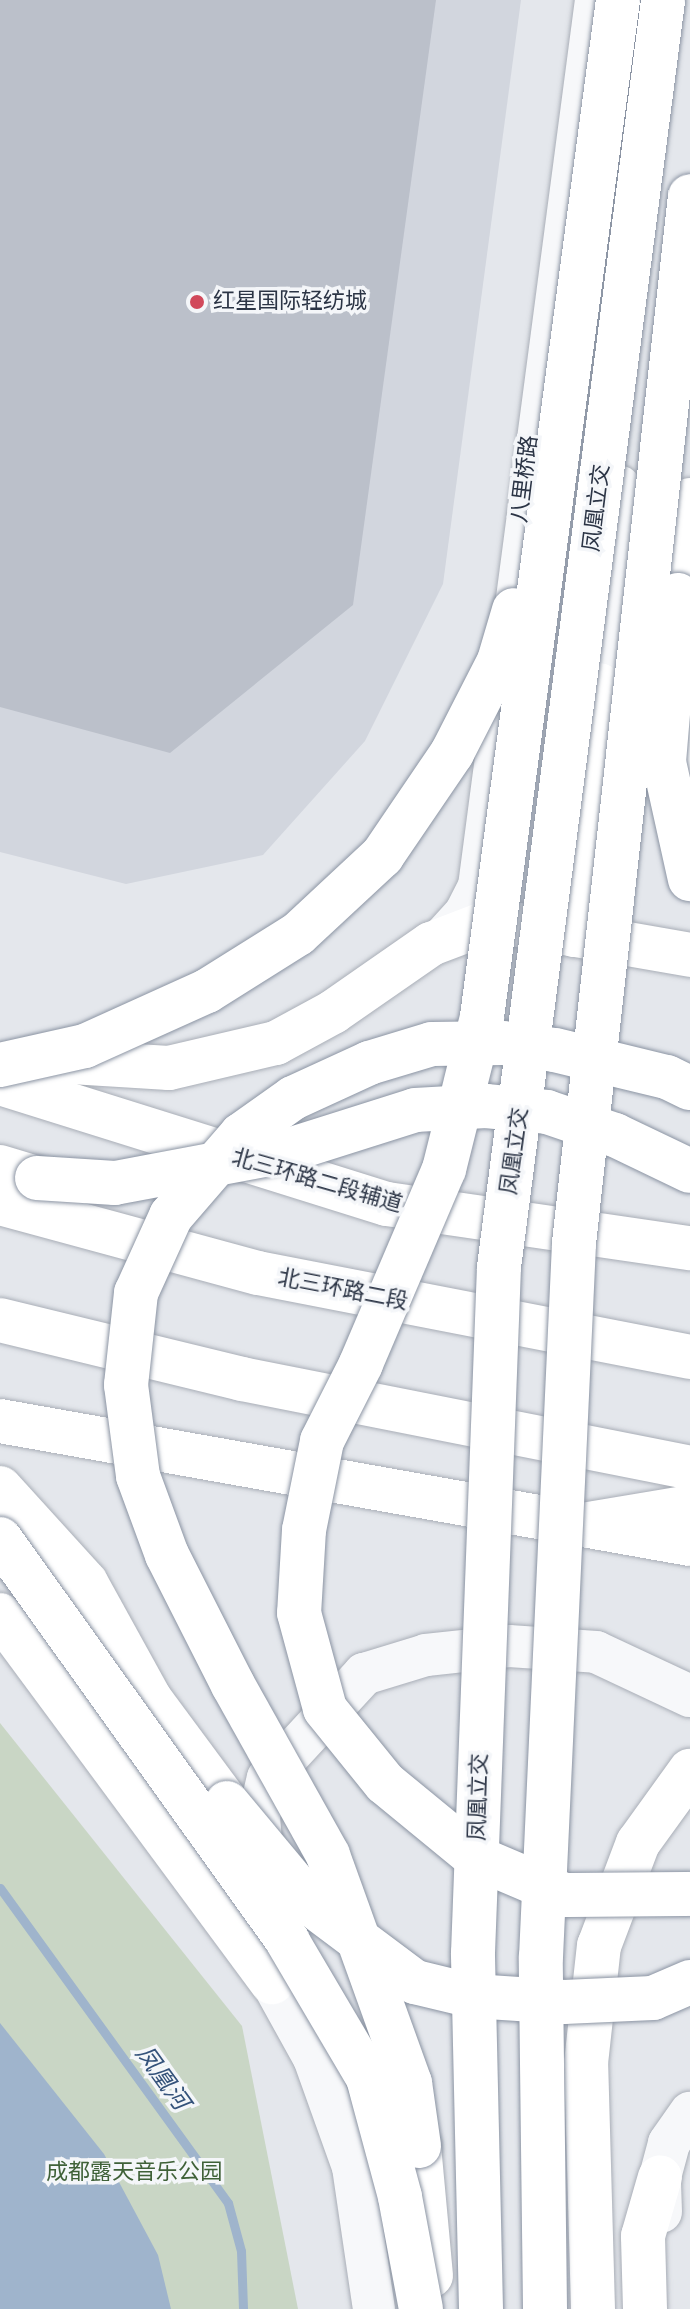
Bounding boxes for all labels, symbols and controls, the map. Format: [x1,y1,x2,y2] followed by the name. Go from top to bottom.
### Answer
[213,289,367,315] place label: 红星国际轻纺城
[188,293,206,311] marker: 红星国际轻纺城
[507,434,543,524] street label: 八里桥路
[579,463,615,553] street label: 凤凰立交
[496,1106,534,1196] street label: 凤凰立交
[229,1144,405,1218] street label: 北三环路二段辅道
[276,1264,410,1316] street label: 北三环路二段
[464,1753,494,1841] street label: 凤凰立交
[129,2040,195,2116] water label: 凤凰河
[46,2160,222,2186] park label: 成都露天音乐公园

